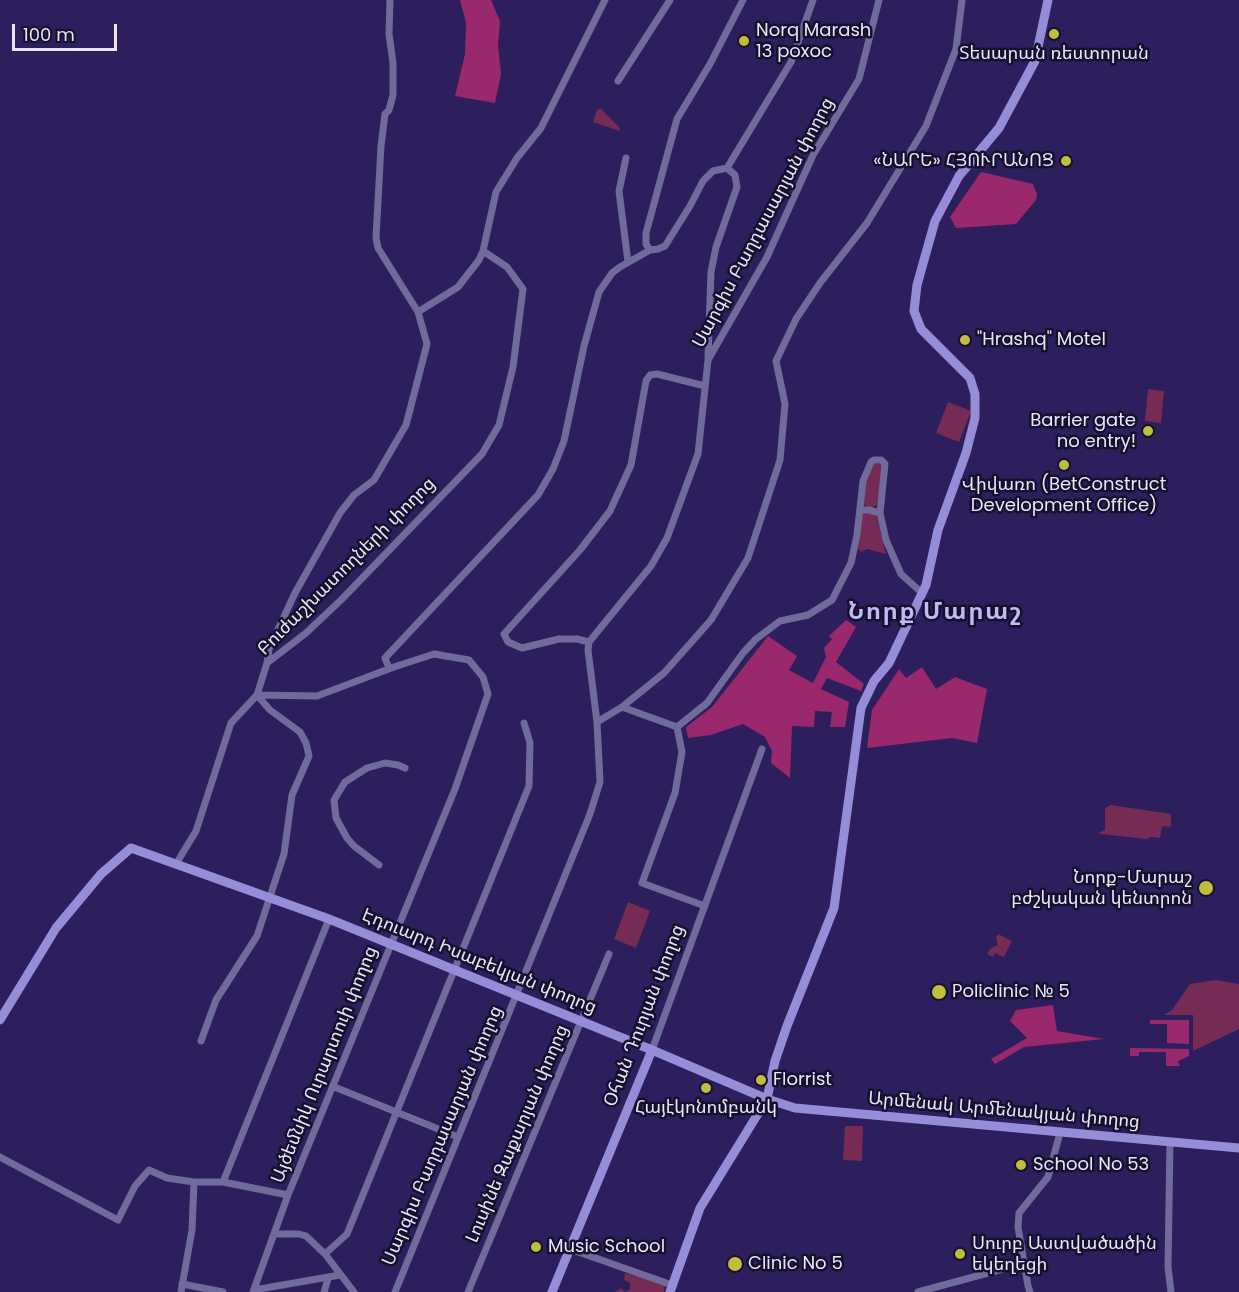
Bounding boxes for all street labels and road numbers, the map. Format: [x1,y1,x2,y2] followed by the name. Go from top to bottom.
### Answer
[689,94,839,352] street label: Սարգիս Բաղդասարյան փողոց
[254,474,440,660] street label: Բուժաշխատողների փողոց
[358,905,600,1019] street label: Էդուարդ Իսաբեկյան փողոց
[600,922,690,1110] street label: Օհան Դուրյան փողոց
[267,943,383,1187] street label: Այծեմնիկ Ուրարտուի փողոց
[378,1003,508,1269] street label: Սարգիս Բաղդասարյան փողոց
[462,1022,574,1246] street label: Լուսինե Զաքարյան փողոց
[867,1088,1141,1134] street label: Արմենակ Արմենակյան փողոց

